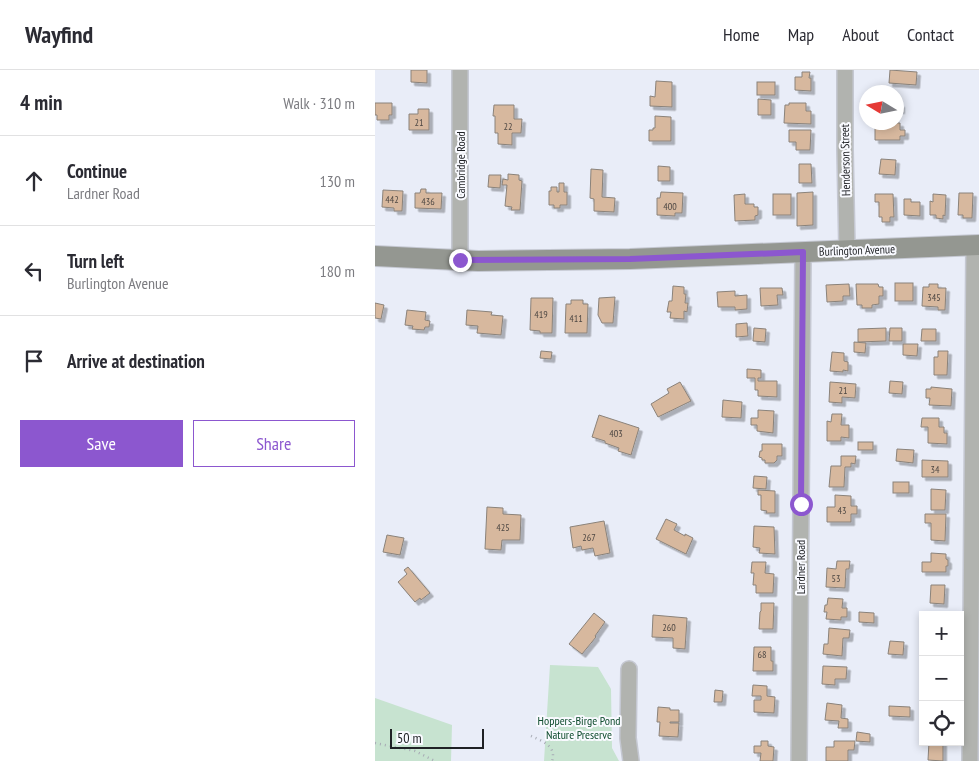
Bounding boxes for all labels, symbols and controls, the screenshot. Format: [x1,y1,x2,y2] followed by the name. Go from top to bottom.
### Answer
[25,19,93,50] text: Wayfind
[723,23,760,46] text: Home
[788,23,814,46] text: Map
[842,23,879,46] text: About
[907,23,954,46] text: Contact
[859,85,904,130] north arrow
[20,89,62,116] text: 4 min
[283,93,355,113] text: Walk · 310 m
[415,116,424,129] house number: 21
[504,120,513,133] house number: 22
[837,123,853,196] street label: Henderson Street
[453,131,468,199] street label: Cambridge Road
[67,159,127,183] text: Continue
[20,167,48,195] icon: ahead
[320,171,355,191] text: 130 m
[67,183,140,203] text: Lardner Road
[385,193,399,206] house number: 442
[421,195,435,208] house number: 436
[663,200,677,213] house number: 400
[819,241,895,259] street label: Burlington Avenue
[67,249,124,273] text: Turn left
[449,249,472,272] route end
[20,257,48,285] icon: left
[320,261,355,281] text: 180 m
[67,273,169,293] text: Burlington Avenue
[927,291,941,304] house number: 345
[534,308,548,321] house number: 419
[569,312,583,325] house number: 411
[20,347,48,375] icon: arrive
[67,349,205,373] text: Arrive at destination
[839,384,848,397] house number: 21
[20,420,183,467] button: Save
[193,420,355,467] button: Share
[609,427,623,440] house number: 403
[931,463,940,476] house number: 34
[790,493,813,516] route start
[838,504,847,517] house number: 43
[496,521,510,534] house number: 425
[582,531,596,544] house number: 267
[793,540,808,594] street label: Lardner Road
[832,572,841,585] house number: 53
[919,611,964,746] map controls
[919,611,964,656] button: +
[662,621,676,634] house number: 260
[758,648,767,661] house number: 68
[919,656,964,701] button: −
[919,701,964,746] button: locate
[538,713,620,742] park label: Hoppers-Birge Pond Nature Preserve
[390,726,484,749] scale bar
[397,729,422,747] text: 50 m

